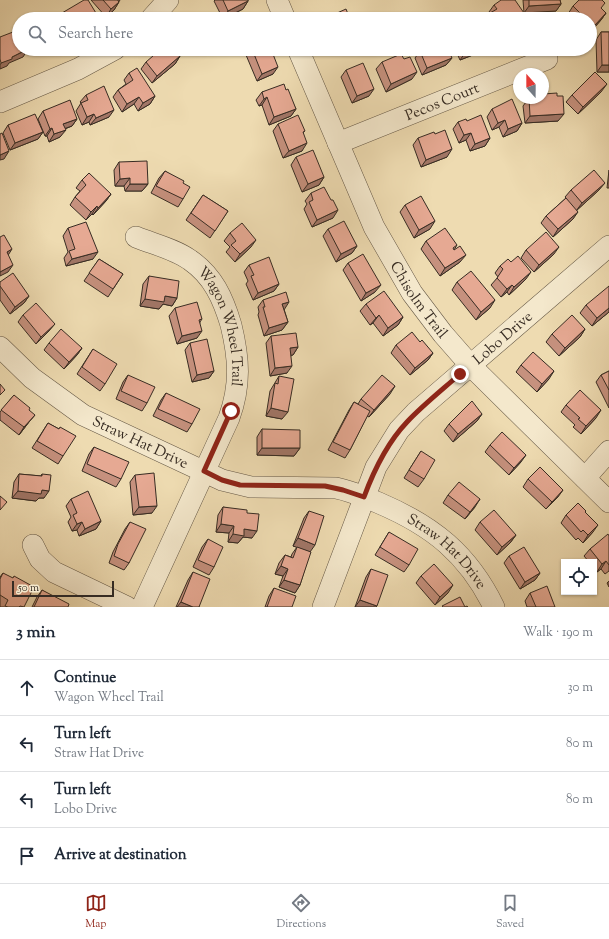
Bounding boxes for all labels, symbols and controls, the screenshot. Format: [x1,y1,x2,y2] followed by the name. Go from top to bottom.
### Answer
[12,12,597,56] search box
[26,23,48,45] icon: search
[58,24,133,45] text: Search here
[513,68,549,104] north arrow
[402,78,483,127] street label: Pecos Court
[384,258,451,344] street label: Chisolm Trail
[192,262,247,387] street label: Wagon Wheel Trail
[469,307,538,371] street label: Lobo Drive
[451,365,469,383] route end
[222,402,240,420] route start
[88,412,191,475] street label: Straw Hat Drive
[402,509,491,594] street label: Straw Hat Drive
[561,559,597,595] map controls
[561,559,597,595] button: locate
[12,579,114,598] scale bar
[18,580,39,596] text: 50 m
[16,621,55,645] text: 3 min
[523,624,593,642] text: Walk · 190 m
[54,668,116,689] text: Continue
[16,677,38,699] icon: ahead
[567,679,593,697] text: 30 m
[54,689,164,707] text: Wagon Wheel Trail
[54,724,111,745] text: Turn left
[16,733,38,755] icon: left
[566,735,593,753] text: 80 m
[54,745,144,763] text: Straw Hat Drive
[54,780,111,801] text: Turn left
[16,789,38,811] icon: left
[566,791,593,809] text: 80 m
[54,801,117,819] text: Lobo Drive
[16,845,38,867] icon: arrive
[54,845,187,866] text: Arrive at destination
[85,892,107,932] tab: Map
[277,892,326,932] tab: Directions
[496,892,524,932] tab: Saved

